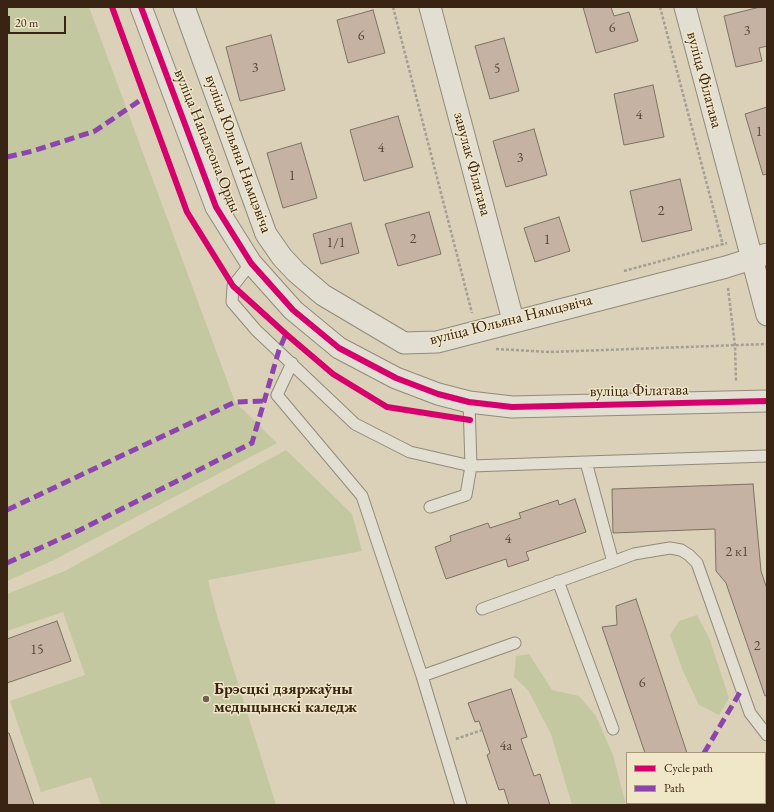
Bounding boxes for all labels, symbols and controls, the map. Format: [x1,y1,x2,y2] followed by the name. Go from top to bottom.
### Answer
[10,8,68,34] scale bar
[15,15,38,31] text: 20 m
[609,20,615,36] house number: 6
[744,23,750,39] house number: 3
[358,28,364,44] house number: 6
[682,30,726,130] street label: вуліца Філатава
[252,60,258,76] house number: 3
[494,61,500,77] house number: 5
[169,66,245,216] street label: вуліца Напалеона Орды
[200,72,276,236] street label: вуліца Юльяна Нямцэвіча
[636,107,642,123] house number: 4
[449,110,495,218] street label: завулак Філатава
[756,124,762,140] house number: 1
[378,140,384,156] house number: 4
[517,150,523,166] house number: 3
[289,168,295,184] house number: 1
[658,203,664,219] house number: 2
[410,231,416,247] house number: 2
[544,232,550,248] house number: 1
[326,235,346,251] house number: 1/1
[428,290,594,350] street label: вуліца Юльяна Нямцэвіча
[589,381,689,401] street label: вуліца Філатава
[505,531,511,547] house number: 4
[726,544,748,560] house number: 2 к1
[754,638,760,654] house number: 2
[30,642,44,658] house number: 15
[639,675,645,691] house number: 6
[214,680,357,718] place label: Брэсцкі дзяржаўны медыцынскі каледж
[201,694,211,704] marker: Брэсцкі дзяржаўны медыцынскі каледж
[500,738,512,754] house number: 4а
[626,752,766,804] legend
[664,760,713,776] text: Cycle path
[664,780,685,796] text: Path

